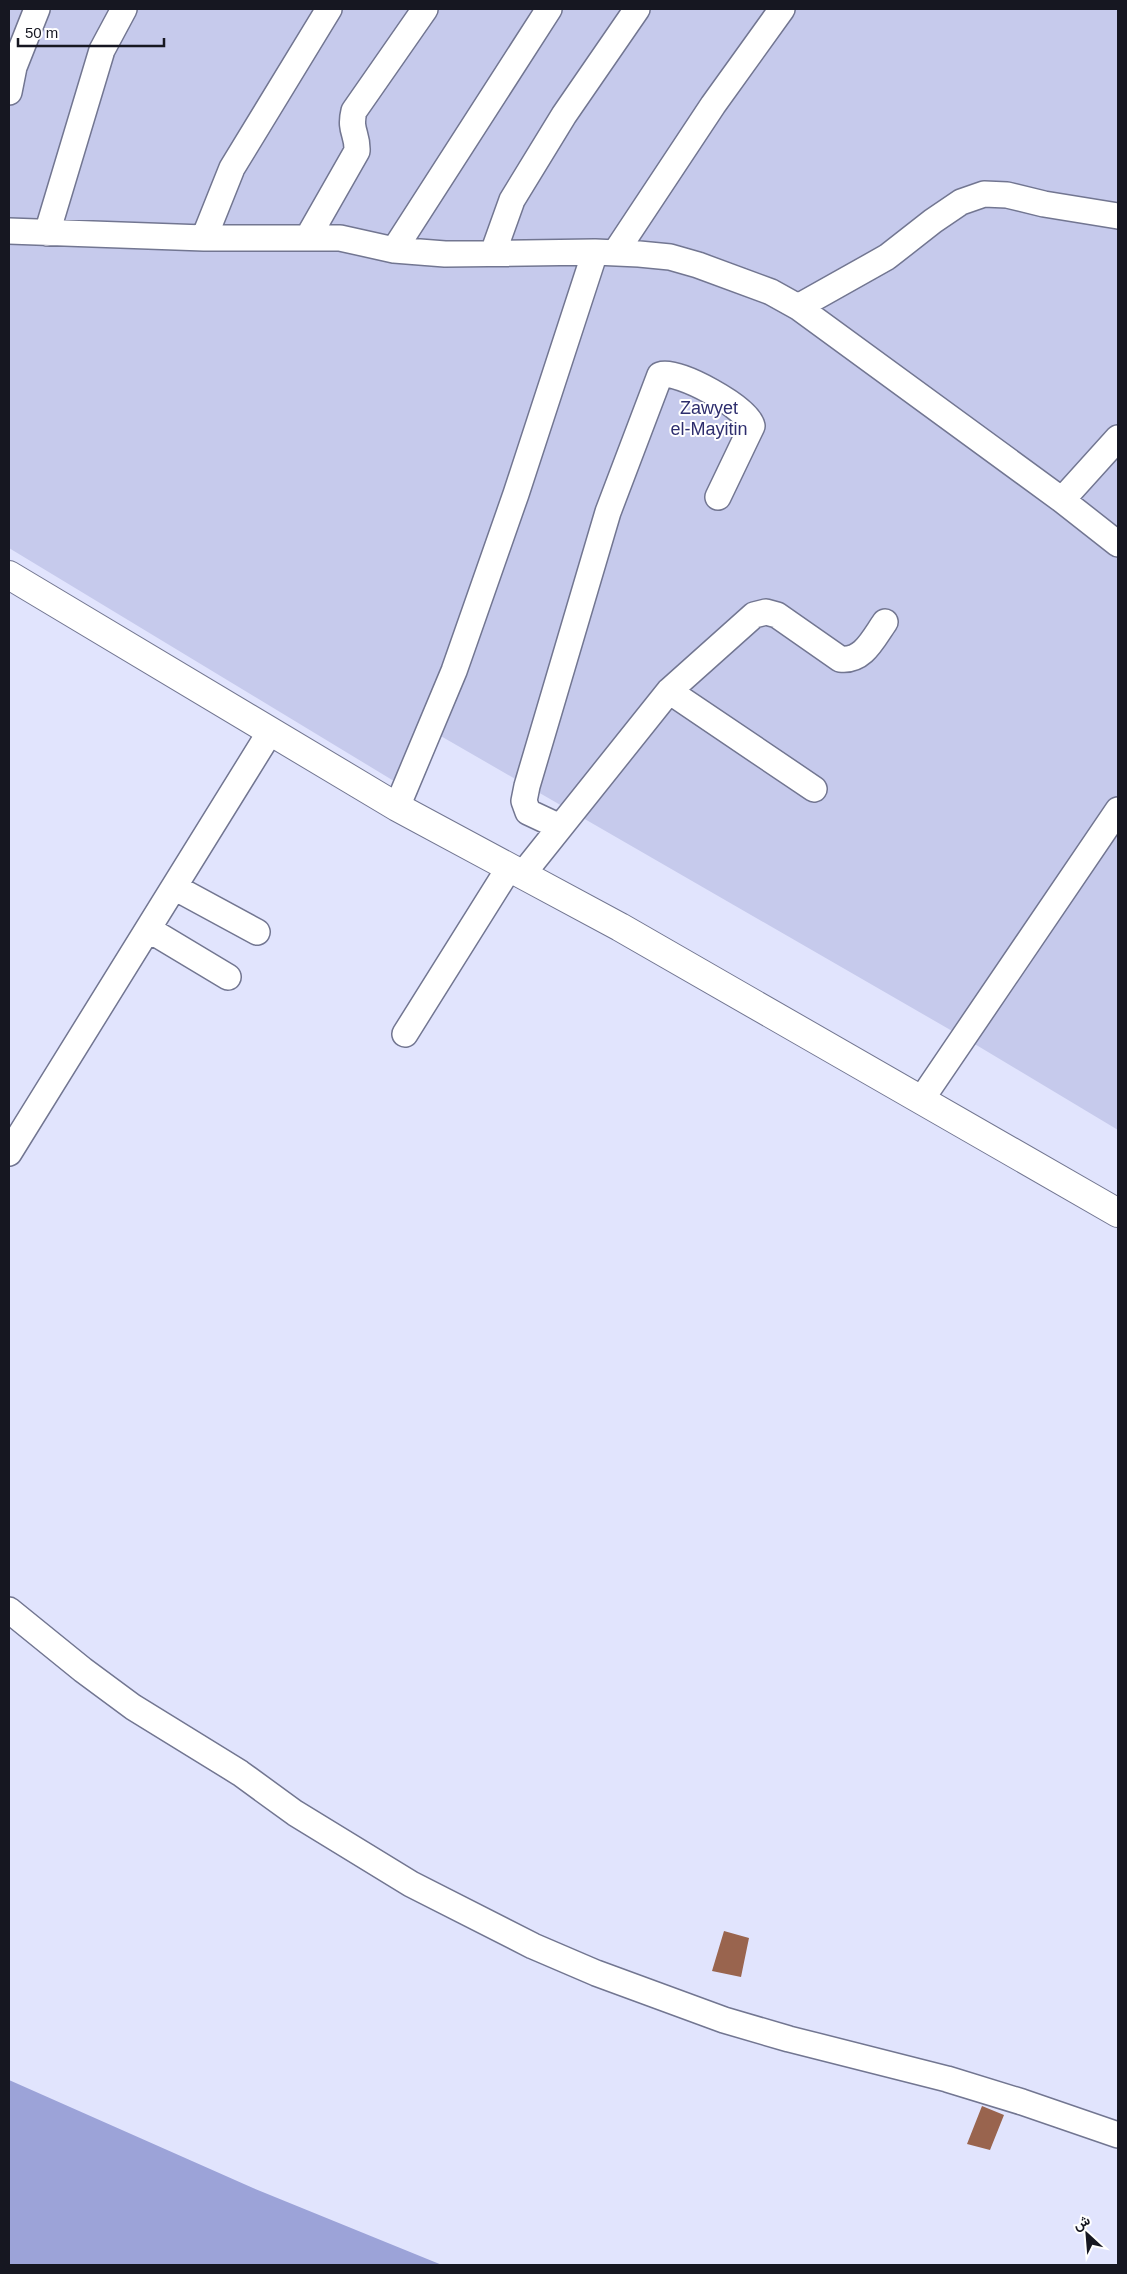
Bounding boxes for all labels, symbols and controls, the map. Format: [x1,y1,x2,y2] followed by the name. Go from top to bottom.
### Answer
[18,15,164,47] scale bar
[25,24,58,41] text: 50 m
[670,398,748,439] park label: Zawyet el-Mayitin
[1062,2209,1112,2259] north arrow
[1070,2211,1093,2234] text: ش

